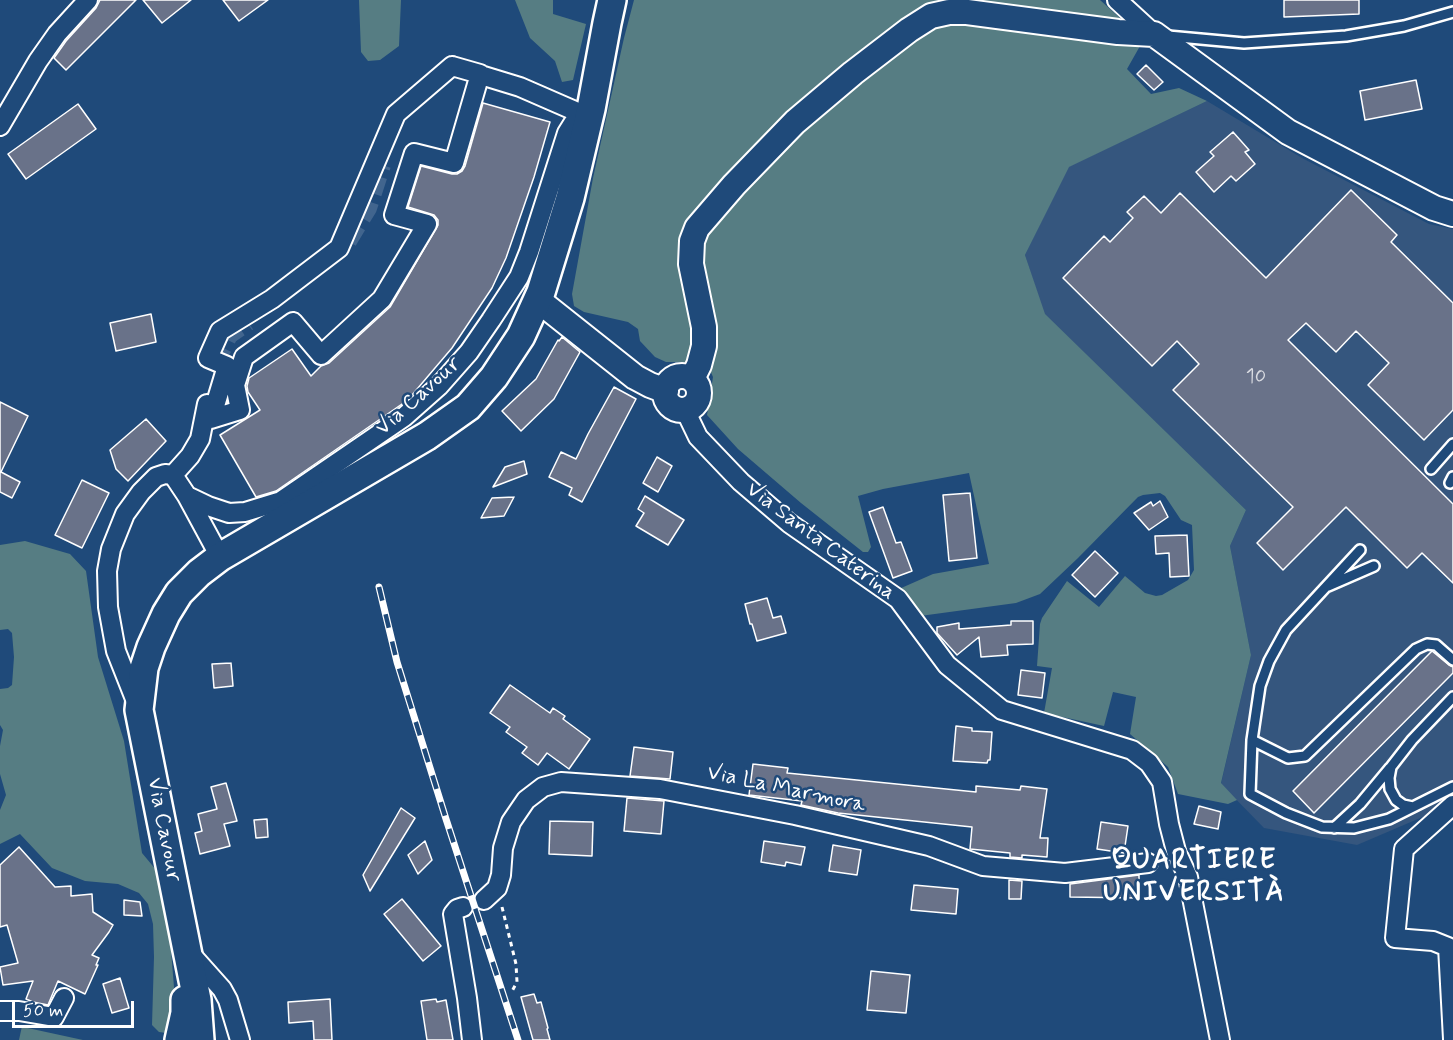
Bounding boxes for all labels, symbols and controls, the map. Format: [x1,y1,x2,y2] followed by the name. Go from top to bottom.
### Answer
[371,352,467,442] street label: Via Cavour
[1246,366,1266,390] house number: 10
[740,477,900,607] street label: Via Santa Caterina
[704,760,868,820] street label: Via La Marmora
[140,776,186,884] street label: Via Cavour
[1100,845,1288,911] district label: QUARTIERE UNIVERSITÀ
[15,989,136,1027] scale bar
[23,999,63,1023] text: 50 m

